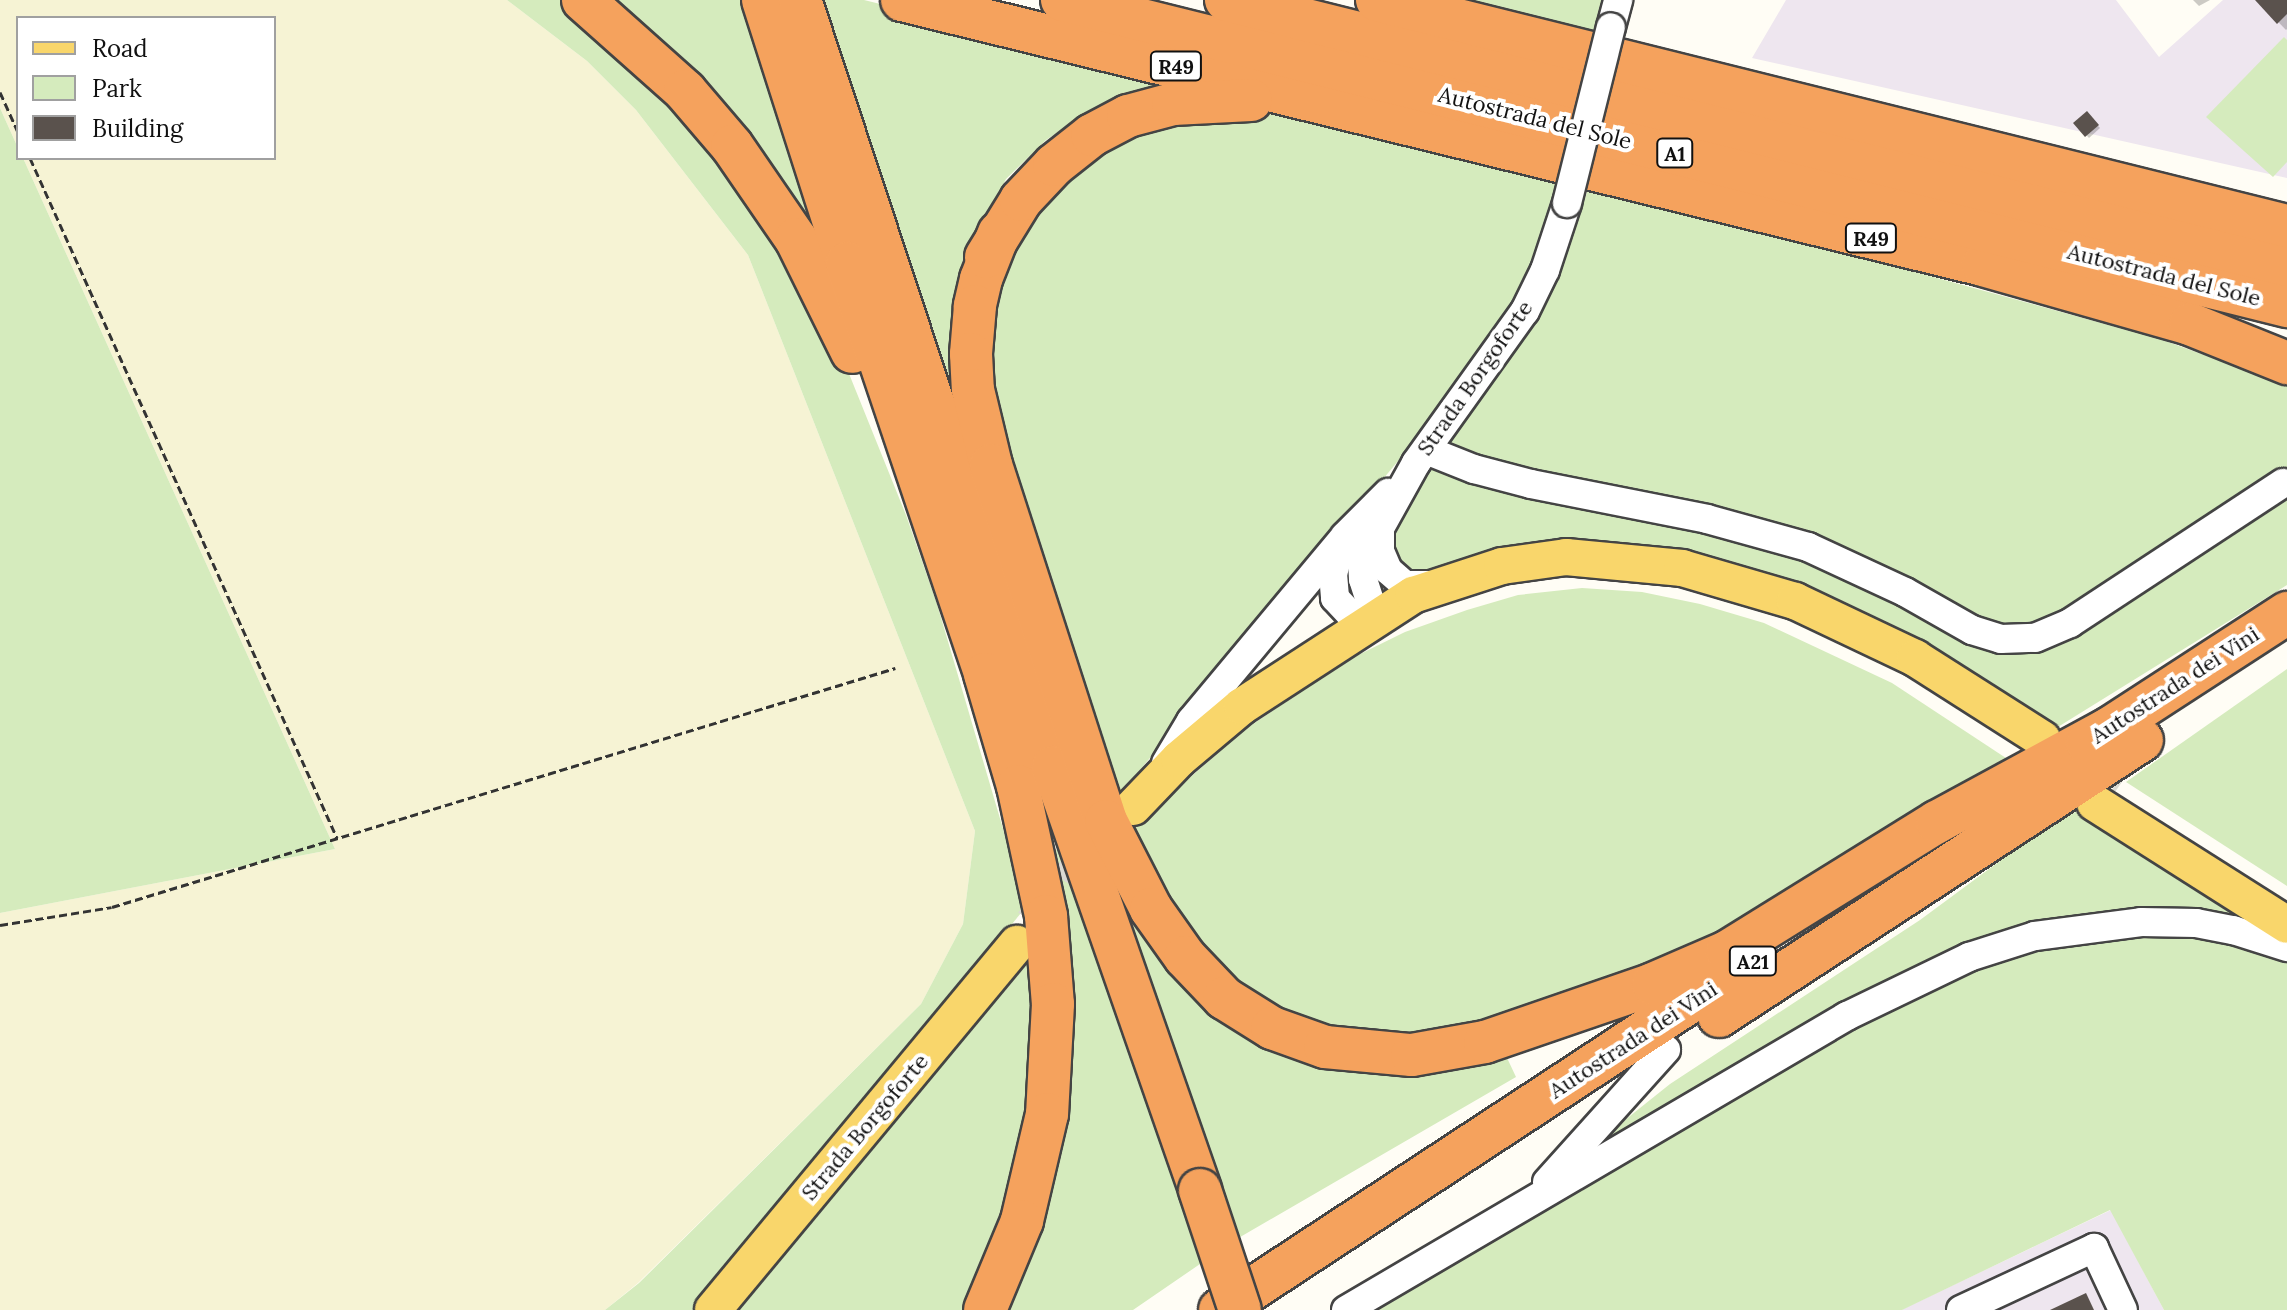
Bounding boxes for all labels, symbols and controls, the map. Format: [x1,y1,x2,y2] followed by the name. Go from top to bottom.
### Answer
[16,16,276,160] legend
[92,33,148,64] text: Road
[1148,50,1204,82] road number: R49
[92,73,142,104] text: Park
[1436,81,1634,155] street label: Autostrada del Sole
[92,113,183,144] text: Building
[1655,137,1695,169] road number: A1
[1843,222,1899,254] road number: R49
[2065,238,2263,312] street label: Autostrada del Sole
[1412,295,1538,461] street label: Strada Borgoforte
[2086,621,2264,749] street label: Autostrada dei Vini
[1727,945,1779,977] road number: A21
[1544,976,1722,1104] street label: Autostrada dei Vini
[796,1048,934,1206] street label: Strada Borgoforte

